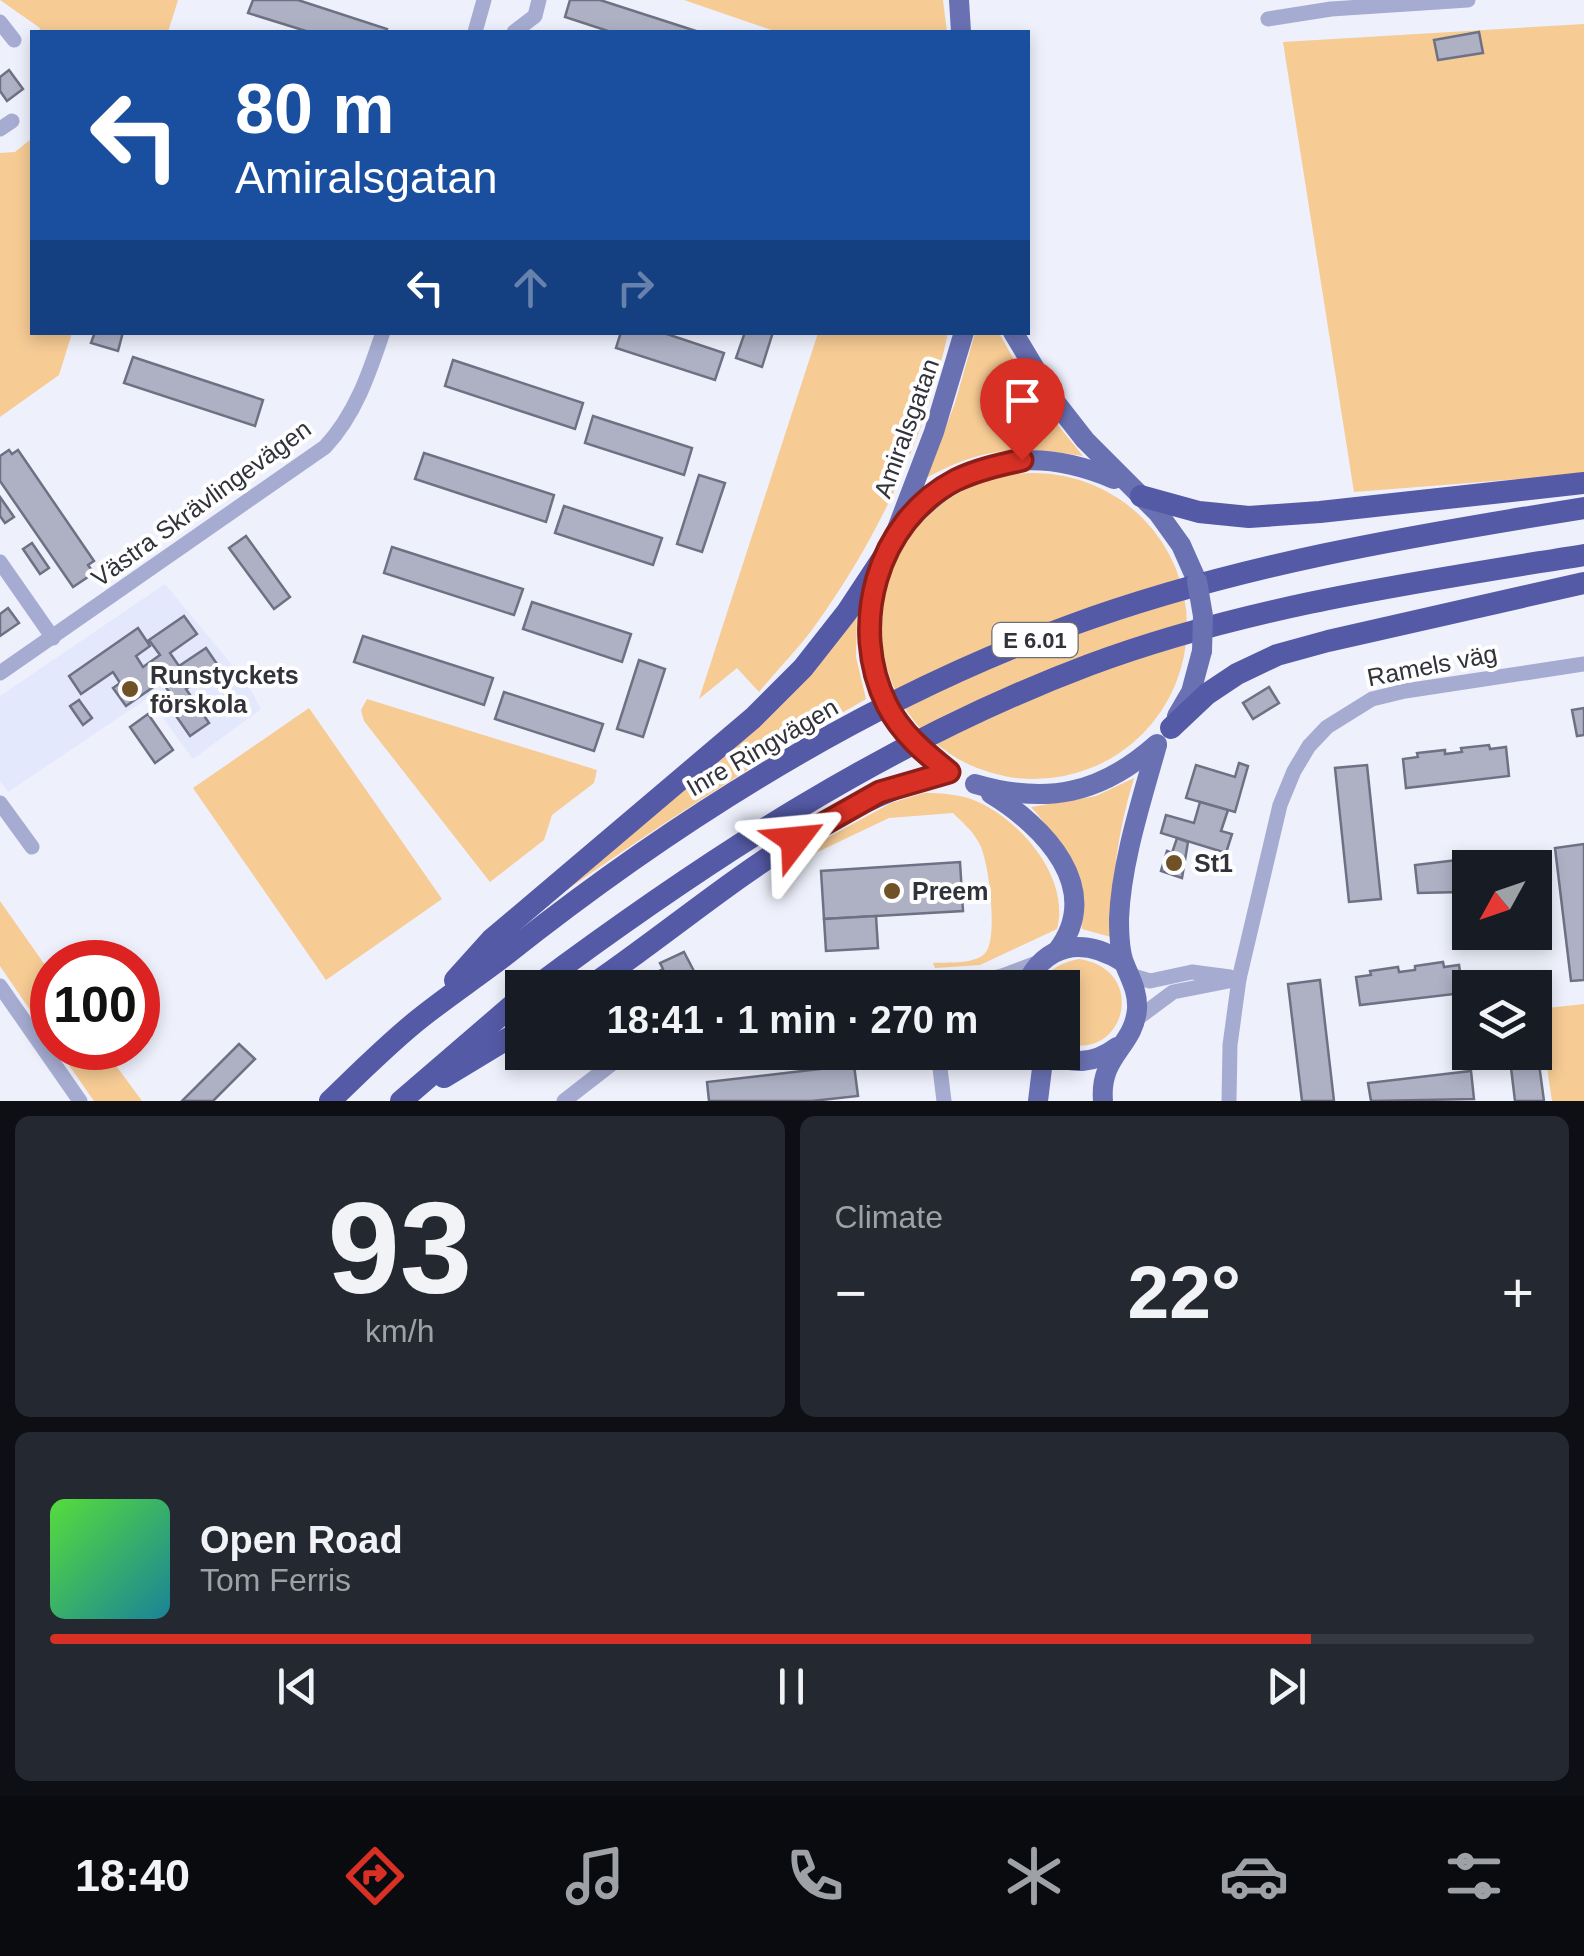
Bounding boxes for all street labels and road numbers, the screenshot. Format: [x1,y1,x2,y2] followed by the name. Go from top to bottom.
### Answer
[868,355,944,501] street label: Amiralsgatan
[86,414,316,592] street label: Västra Skrävlingevägen
[992,623,1078,657] road number: E 6.01
[1365,639,1499,691] street label: Ramels väg
[682,692,842,802] street label: Inre Ringvägen

